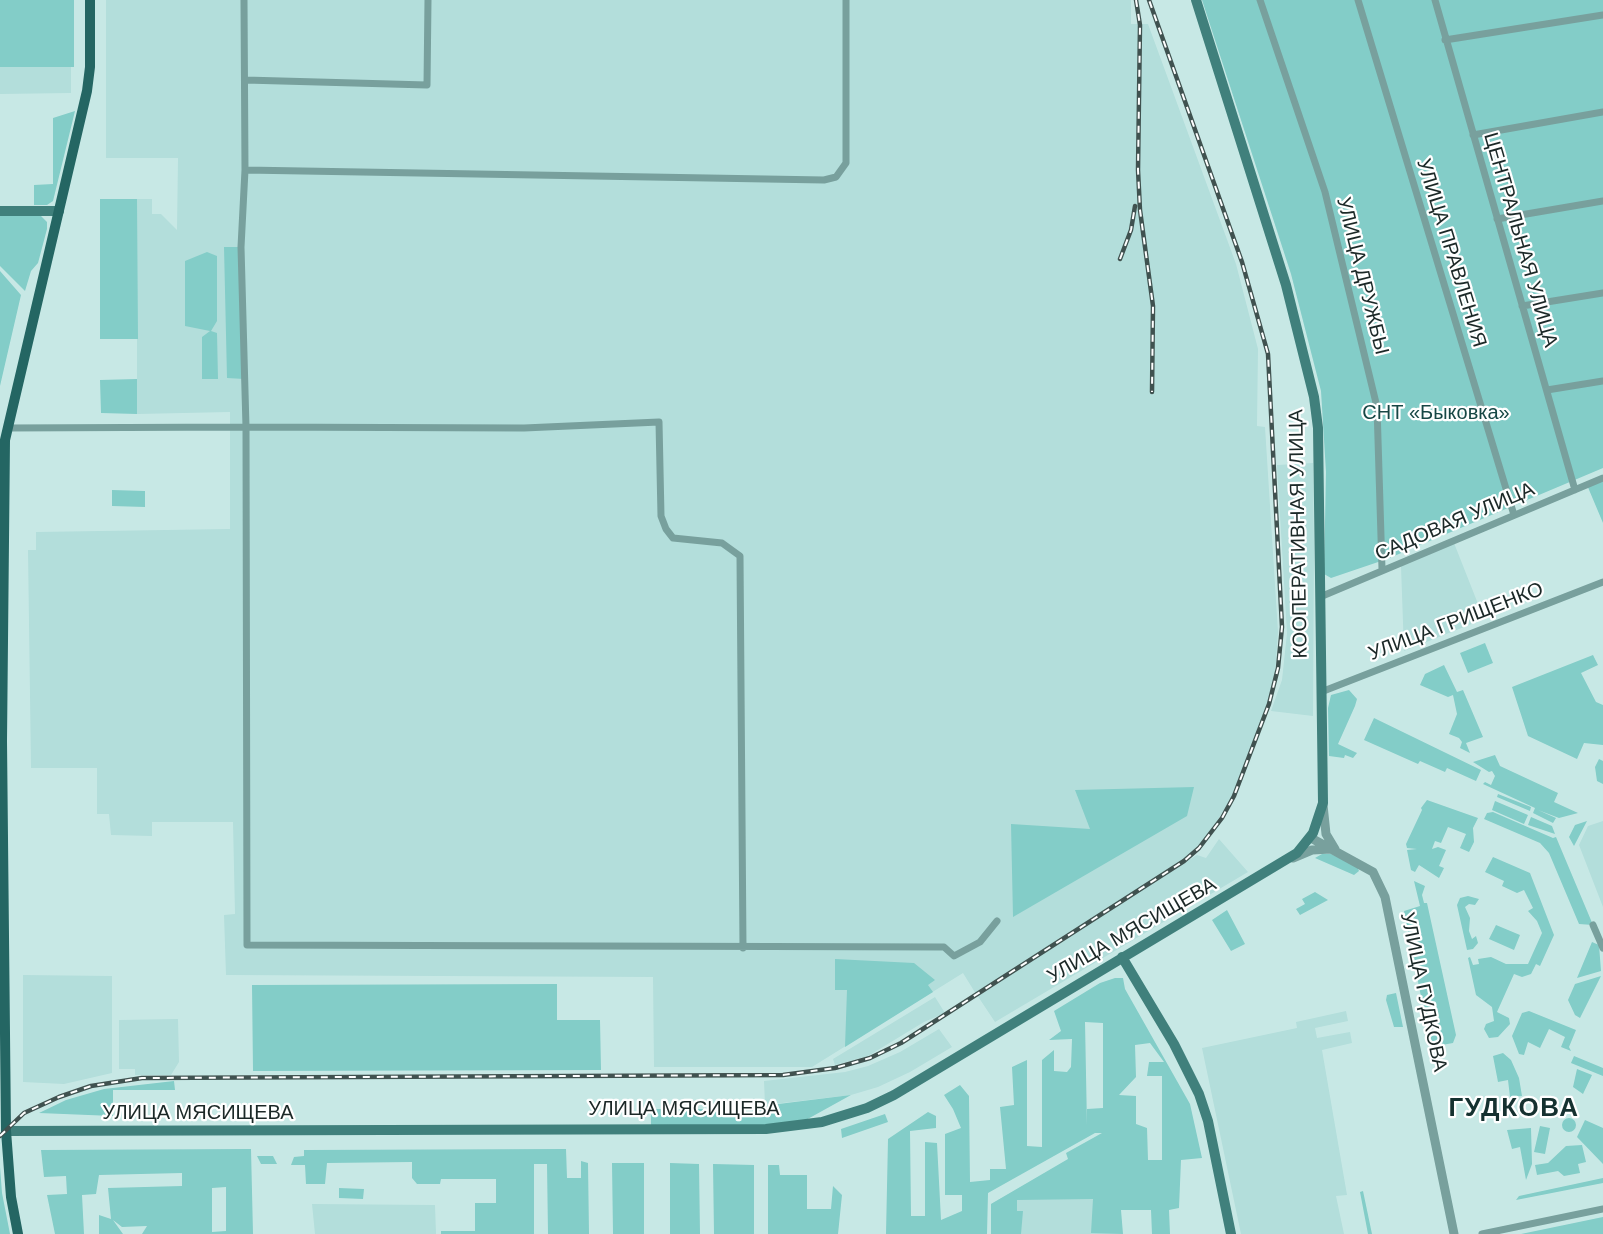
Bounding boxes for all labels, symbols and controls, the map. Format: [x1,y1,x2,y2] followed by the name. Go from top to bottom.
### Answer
[1478,130,1562,350] street label: ЦЕНТРАЛЬНАЯ УЛИЦА
[1411,156,1491,350] street label: УЛИЦА ПРАВЛЕНИЯ
[1331,195,1393,357] street label: УЛИЦА ДРУЖБЫ
[1362,401,1510,425] park label: СНТ «Быковка»
[1285,409,1313,659] street label: КООПЕРАТИВНАЯ УЛИЦА
[1372,478,1538,566] street label: САДОВАЯ УЛИЦА
[1365,578,1547,666] street label: УЛИЦА ГРИЩЕНКО
[1043,873,1221,989] street label: УЛИЦА МЯСИЩЕВА
[1394,910,1452,1074] street label: УЛИЦА ГУДКОВА
[1449,1093,1579,1125] district label: ГУДКОВА
[588,1097,780,1121] street label: УЛИЦА МЯСИЩЕВА
[102,1101,294,1125] street label: УЛИЦА МЯСИЩЕВА

